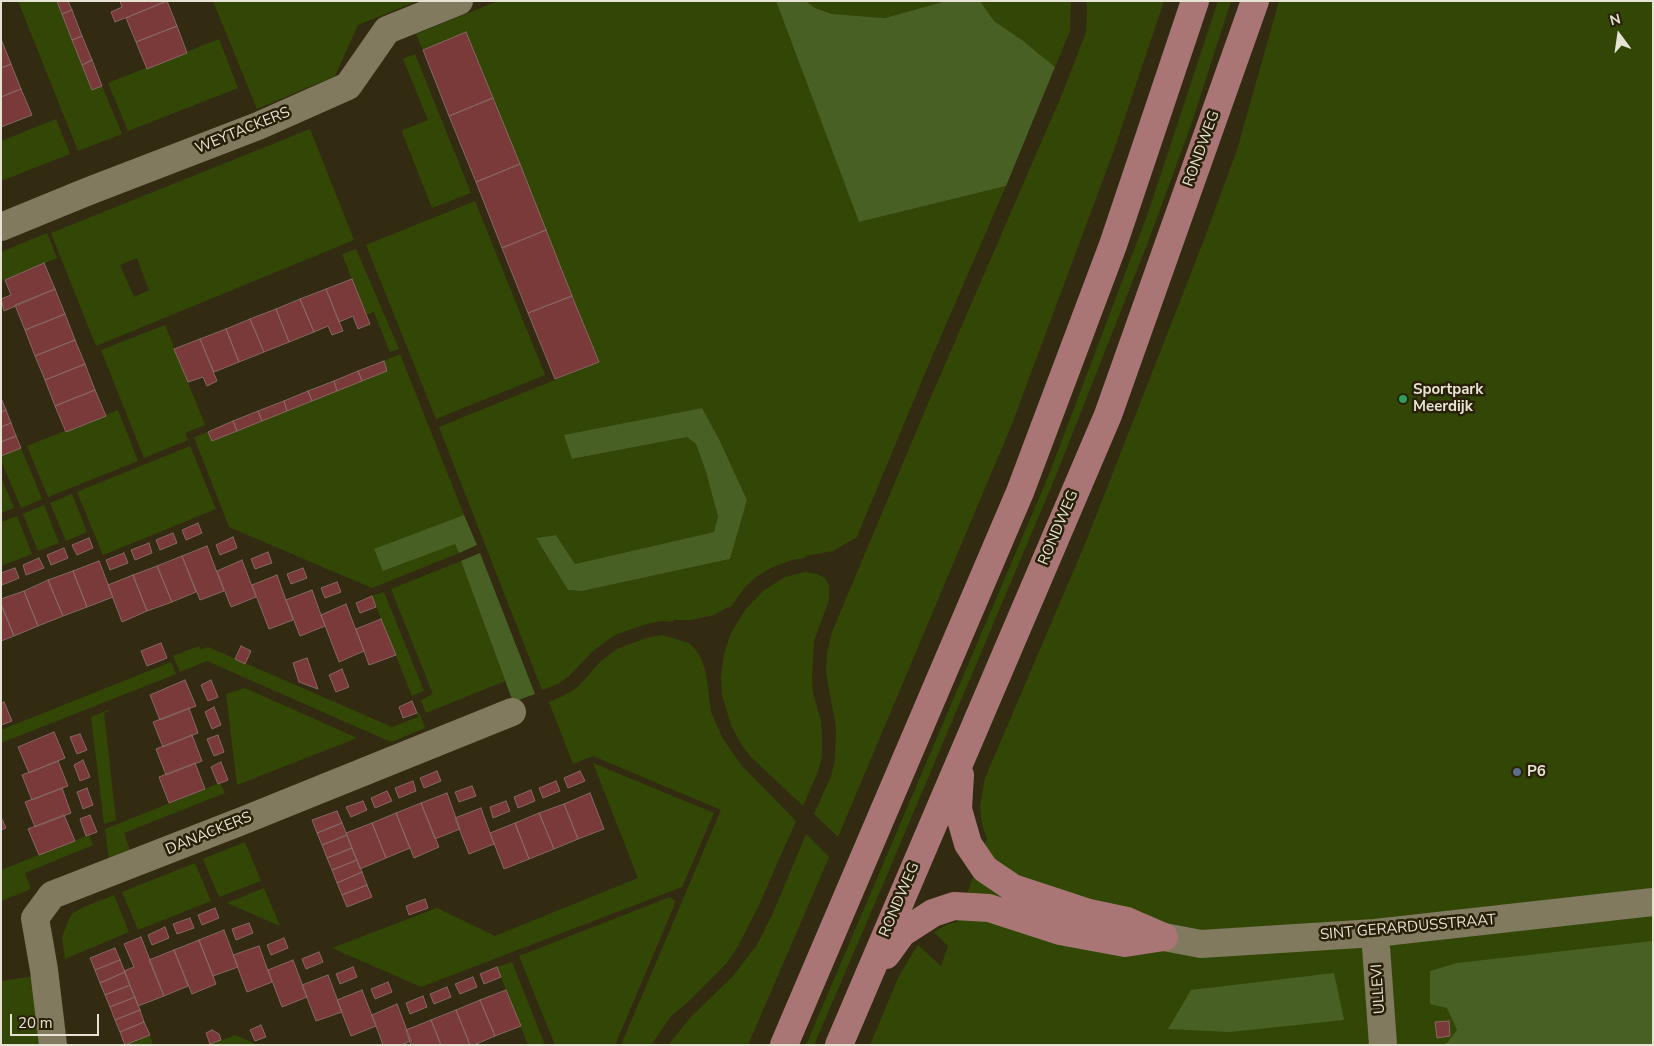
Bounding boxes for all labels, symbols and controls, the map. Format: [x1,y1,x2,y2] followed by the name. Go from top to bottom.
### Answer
[1608,9,1623,30] text: N
[1594,10,1644,60] north arrow
[193,104,293,158] street label: WEYTACKERS
[1180,109,1224,189] street label: RONDWEG
[1413,381,1483,416] place label: Sportpark Meerdijk
[1397,393,1409,405] marker: Sportpark Meerdijk
[1035,488,1083,568] street label: RONDWEG
[1527,763,1546,781] place label: P6
[1511,766,1523,778] marker: P6
[163,809,255,859] street label: DANACKERS
[876,860,924,940] street label: RONDWEG
[1319,911,1497,945] street label: SINT GERARDUSSTRAAT
[1368,963,1390,1015] street label: ULLEVI
[12,1004,101,1036] scale bar
[18,1013,53,1033] text: 20 m

